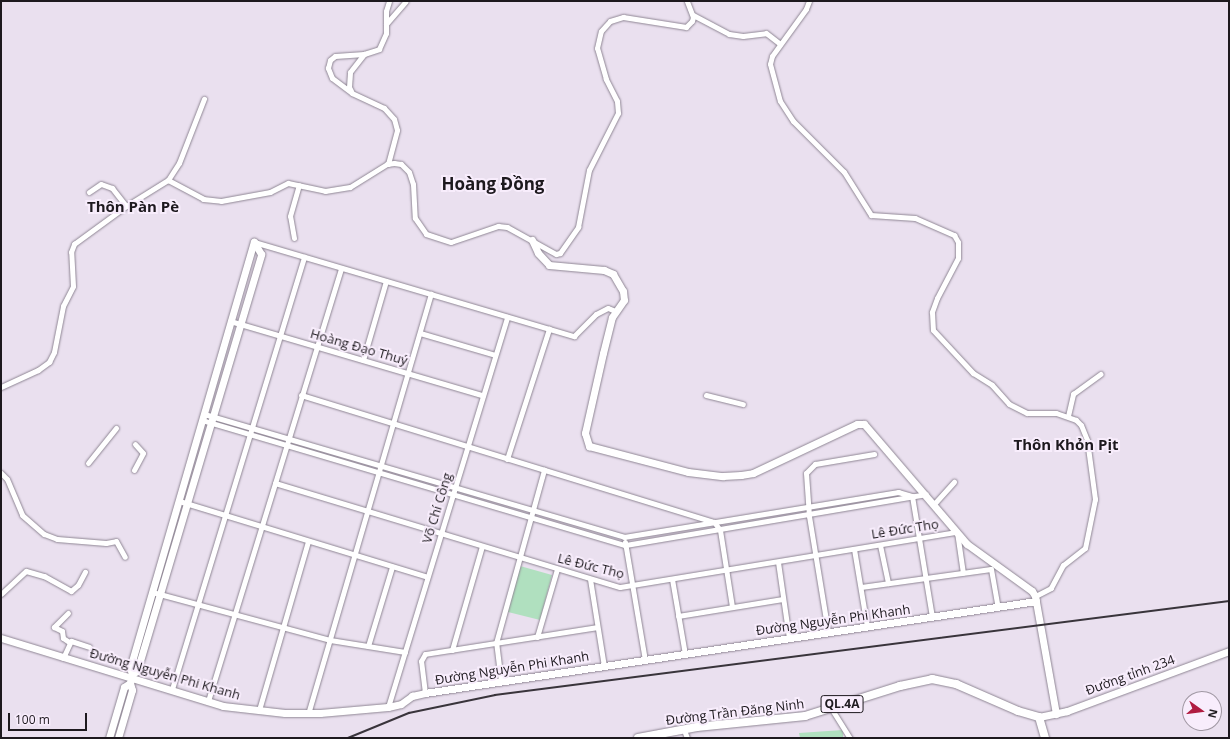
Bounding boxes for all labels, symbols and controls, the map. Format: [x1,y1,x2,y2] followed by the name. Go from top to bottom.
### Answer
[442,174,544,194] district label: Hoàng Đồng
[87,198,179,216] district label: Thôn Pàn Pè
[309,326,409,368] street label: Hoàng Đạo Thuý
[1014,436,1118,454] district label: Thôn Khỏn Pịt
[419,471,455,545] street label: Võ Chí Công
[870,516,940,542] street label: Lê Đức Thọ
[556,550,626,582] street label: Lê Đức Thọ
[755,601,911,639] street label: Đường Nguyễn Phi Khanh
[88,645,242,703] street label: Đường Nguyễn Phi Khanh
[434,648,590,688] street label: Đường Nguyễn Phi Khanh
[1083,652,1177,698] street label: Đường tỉnh 234
[1182,691,1222,731] north arrow
[820,694,864,714] road number: QL.4A
[665,696,805,728] street label: Đường Trần Đăng Ninh
[10,705,89,731] scale bar
[1205,708,1222,720] text: N
[15,711,50,728] text: 100 m

